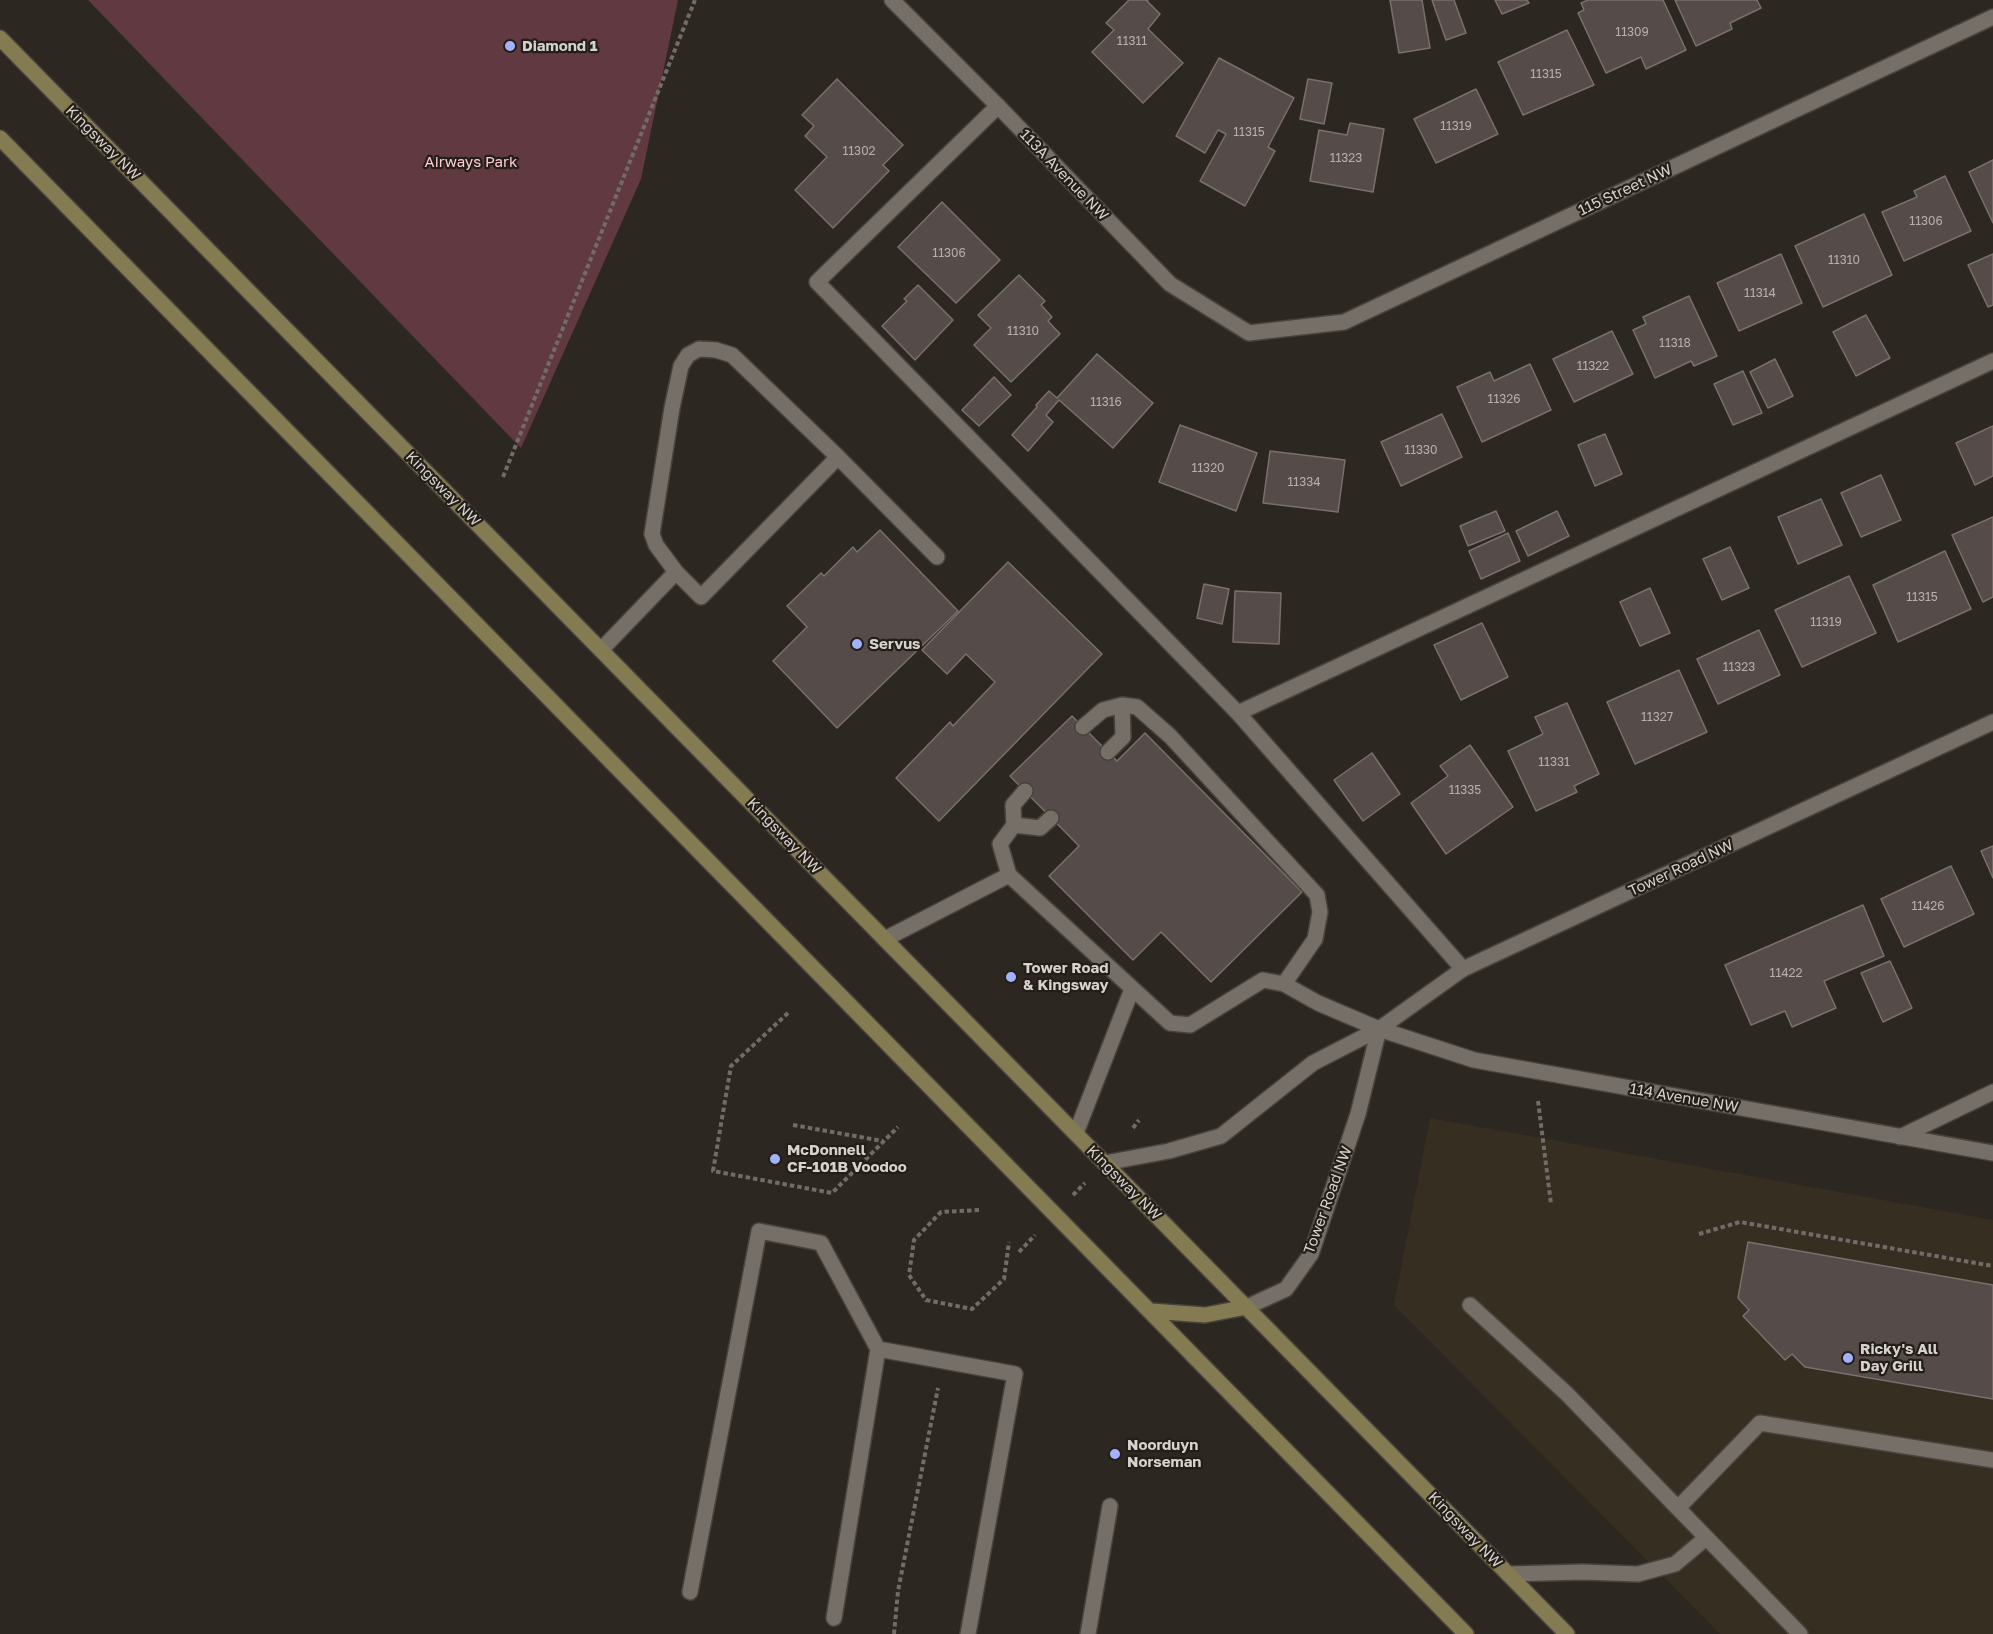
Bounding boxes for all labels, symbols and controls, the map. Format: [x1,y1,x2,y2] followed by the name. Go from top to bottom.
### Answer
[1615,25,1649,39] house number: 11309
[1117,34,1147,48] house number: 11311
[522,37,597,55] place label: Diamond 1
[503,39,517,53] marker: Diamond 1
[1530,67,1562,81] house number: 11315
[62,102,144,184] street label: Kingsway NW
[1440,119,1472,133] house number: 11319
[1233,125,1265,139] house number: 11315
[1016,126,1112,224] street label: 113A Avenue NW
[842,144,876,158] house number: 11302
[1330,151,1362,165] house number: 11323
[425,153,517,171] park label: Airways Park
[1575,161,1675,219] street label: 115 Street NW
[1909,214,1943,228] house number: 11306
[932,246,966,260] house number: 11306
[1828,253,1860,267] house number: 11310
[1744,286,1776,300] house number: 11314
[1007,324,1039,338] house number: 11310
[1659,336,1691,350] house number: 11318
[1577,359,1609,373] house number: 11322
[1488,392,1520,406] house number: 11326
[1090,395,1122,409] house number: 11316
[1404,443,1438,457] house number: 11330
[402,448,484,530] street label: Kingsway NW
[1191,461,1225,475] house number: 11320
[1288,475,1320,489] house number: 11334
[1906,590,1938,604] house number: 11315
[1810,615,1842,629] house number: 11319
[869,635,920,653] place label: Servus
[850,637,864,651] marker: Servus
[1723,660,1755,674] house number: 11323
[1641,710,1673,724] house number: 11327
[1538,755,1570,769] house number: 11331
[1449,783,1481,797] house number: 11335
[743,794,825,878] street label: Kingsway NW
[1626,836,1736,900] street label: Tower Road NW
[1911,899,1945,913] house number: 11426
[1023,959,1109,994] place label: Tower Road & Kingsway
[1770,966,1802,980] house number: 11422
[1004,970,1018,984] marker: Tower Road & Kingsway
[1628,1080,1740,1116] street label: 114 Avenue NW
[787,1141,907,1176] place label: McDonnell CF-101B Voodoo
[1083,1142,1165,1224] street label: Kingsway NW
[1300,1144,1356,1256] street label: Tower Road NW
[768,1152,782,1166] marker: McDonnell CF-101B Voodoo
[1860,1340,1938,1375] place label: Ricky's All Day Grill
[1841,1351,1855,1365] marker: Ricky's All Day Grill
[1127,1436,1201,1471] place label: Noorduyn Norseman
[1108,1447,1122,1461] marker: Noorduyn Norseman
[1424,1488,1506,1572] street label: Kingsway NW

